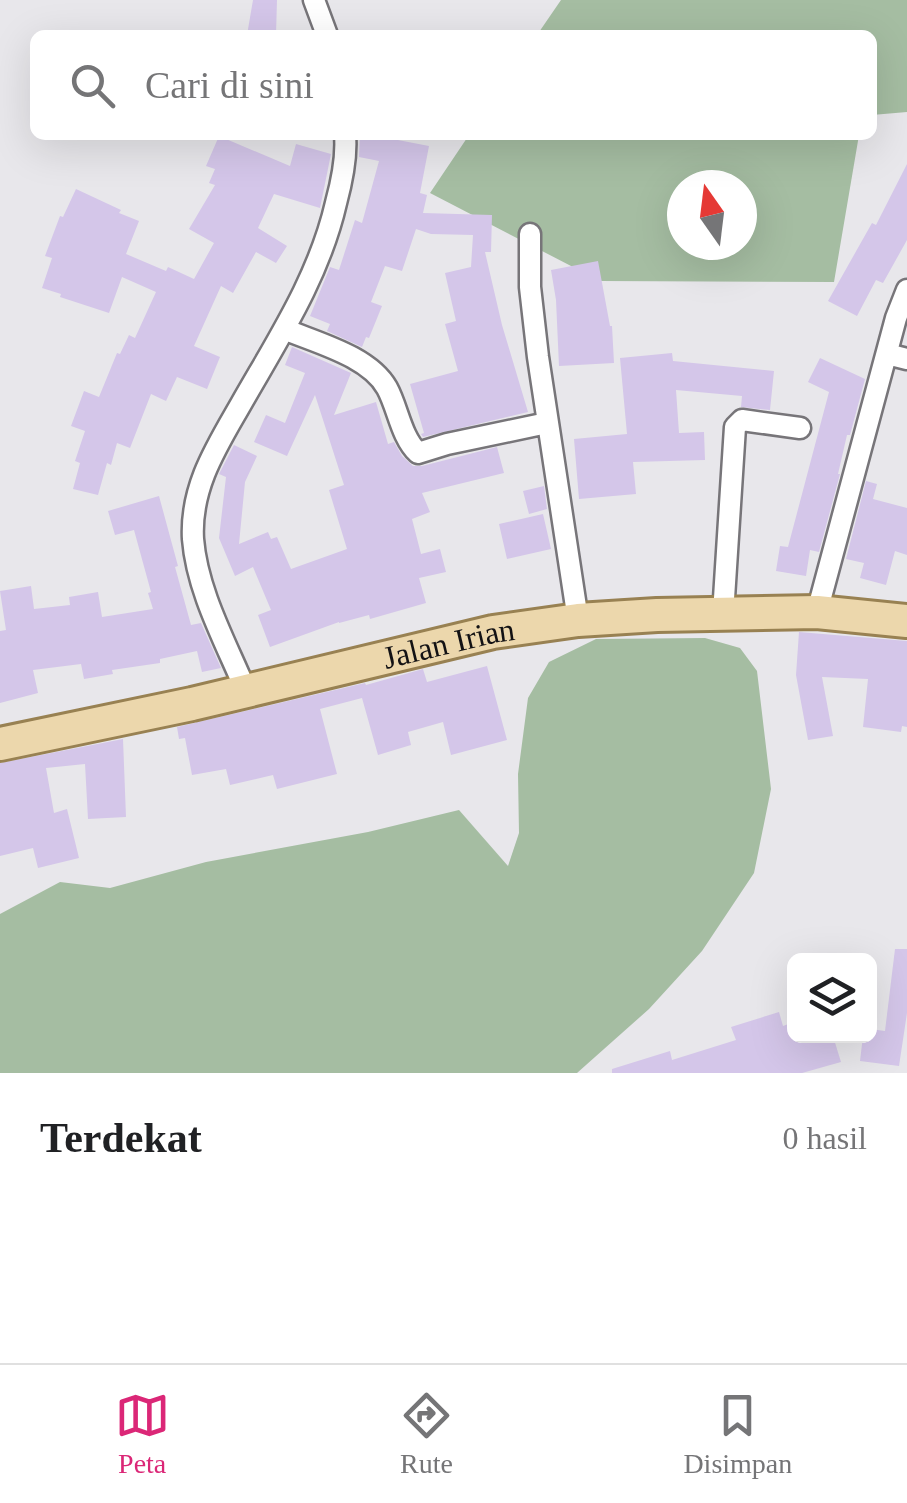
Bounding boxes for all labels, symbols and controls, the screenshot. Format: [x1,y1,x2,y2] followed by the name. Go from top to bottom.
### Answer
[30,30,877,140] search box
[65,58,120,113] icon: search
[145,64,314,106] text: Cari di sini
[667,170,757,260] north arrow
[379,611,517,676] street label: Jalan Irian
[787,953,877,1043] map controls
[787,953,877,1043] button: layers
[40,1115,202,1161] text: Terdekat
[783,1120,867,1156] text: 0 hasil
[115,1388,170,1480] tab: Peta
[399,1388,454,1480] tab: Rute
[683,1388,792,1480] tab: Disimpan

